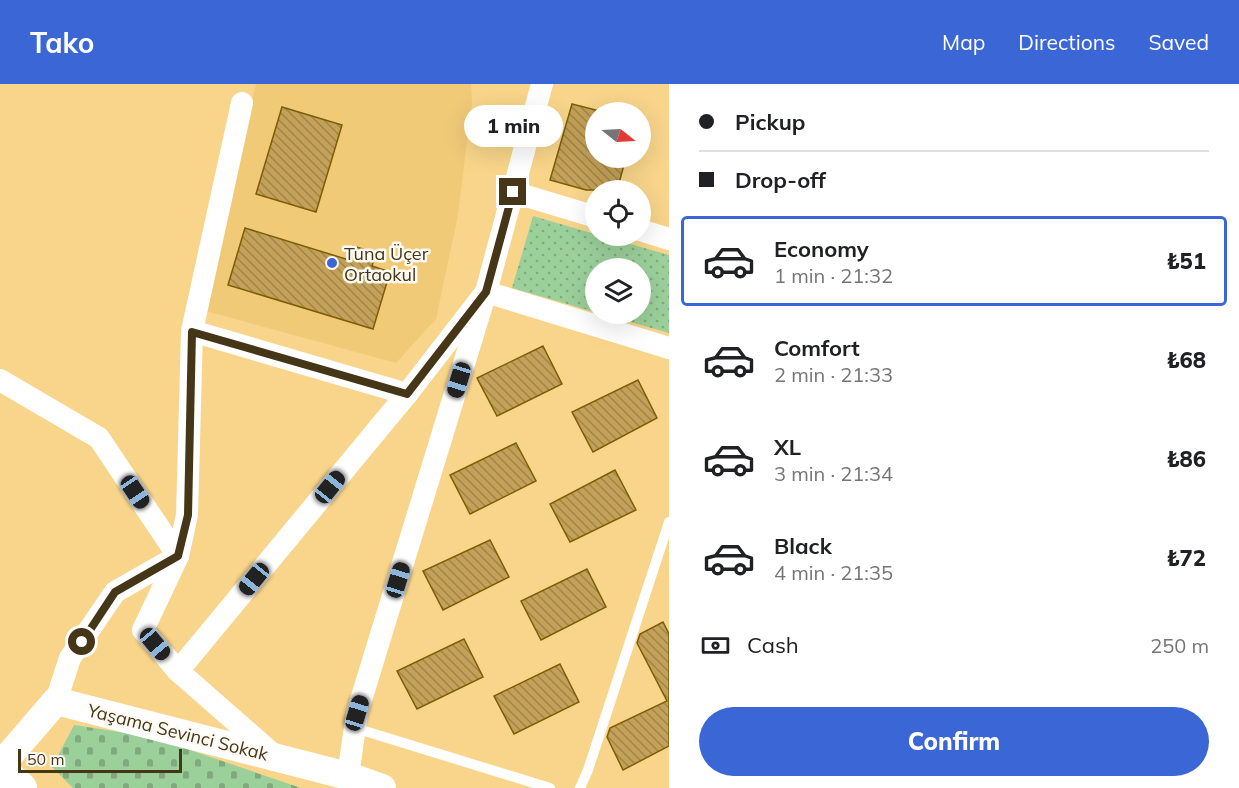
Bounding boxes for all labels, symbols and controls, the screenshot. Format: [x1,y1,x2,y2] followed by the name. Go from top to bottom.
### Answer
[30,25,94,60] text: Tako
[942,29,985,55] text: Map
[1018,29,1115,55] text: Directions
[1148,29,1209,55] text: Saved
[585,102,651,168] north arrow
[585,102,651,324] map controls
[464,105,562,147] callout: 1 min
[735,108,805,136] text: Pickup
[487,113,540,138] text: 1 min
[735,166,826,194] text: Drop-off
[499,178,526,205] route end
[585,180,651,246] button: locate
[702,234,756,288] icon: car
[774,235,869,263] text: Economy
[344,242,429,286] place label: Tuna Üçer Ortaokul
[1166,247,1206,275] text: ₺51
[325,256,339,270] marker: Tuna Üçer Ortaokul
[585,258,651,324] button: layers
[774,263,893,288] text: 1 min · 21:32
[702,333,756,387] icon: car
[774,334,860,362] text: Comfort
[1166,346,1206,374] text: ₺68
[445,360,473,400] car
[774,362,893,387] text: 2 min · 21:33
[702,432,756,486] icon: car
[774,433,801,461] text: XL
[1166,445,1206,473] text: ₺86
[774,461,893,486] text: 3 min · 21:34
[312,467,348,507] car
[117,472,153,512] car
[702,531,756,585] icon: car
[774,532,832,560] text: Black
[1166,544,1206,572] text: ₺72
[236,559,272,599] car
[384,560,412,600] car
[774,560,893,585] text: 4 min · 21:35
[137,624,173,664] car
[68,628,95,655] route start
[699,629,732,662] icon: cash
[747,631,799,659] text: Cash
[1150,633,1209,658] text: 250 m
[343,693,371,733] car
[84,698,271,766] street label: Yaşama Sevinci Sokak
[699,707,1209,776] button: Confirm
[18,746,182,774] scale bar
[27,749,64,769] text: 50 m

